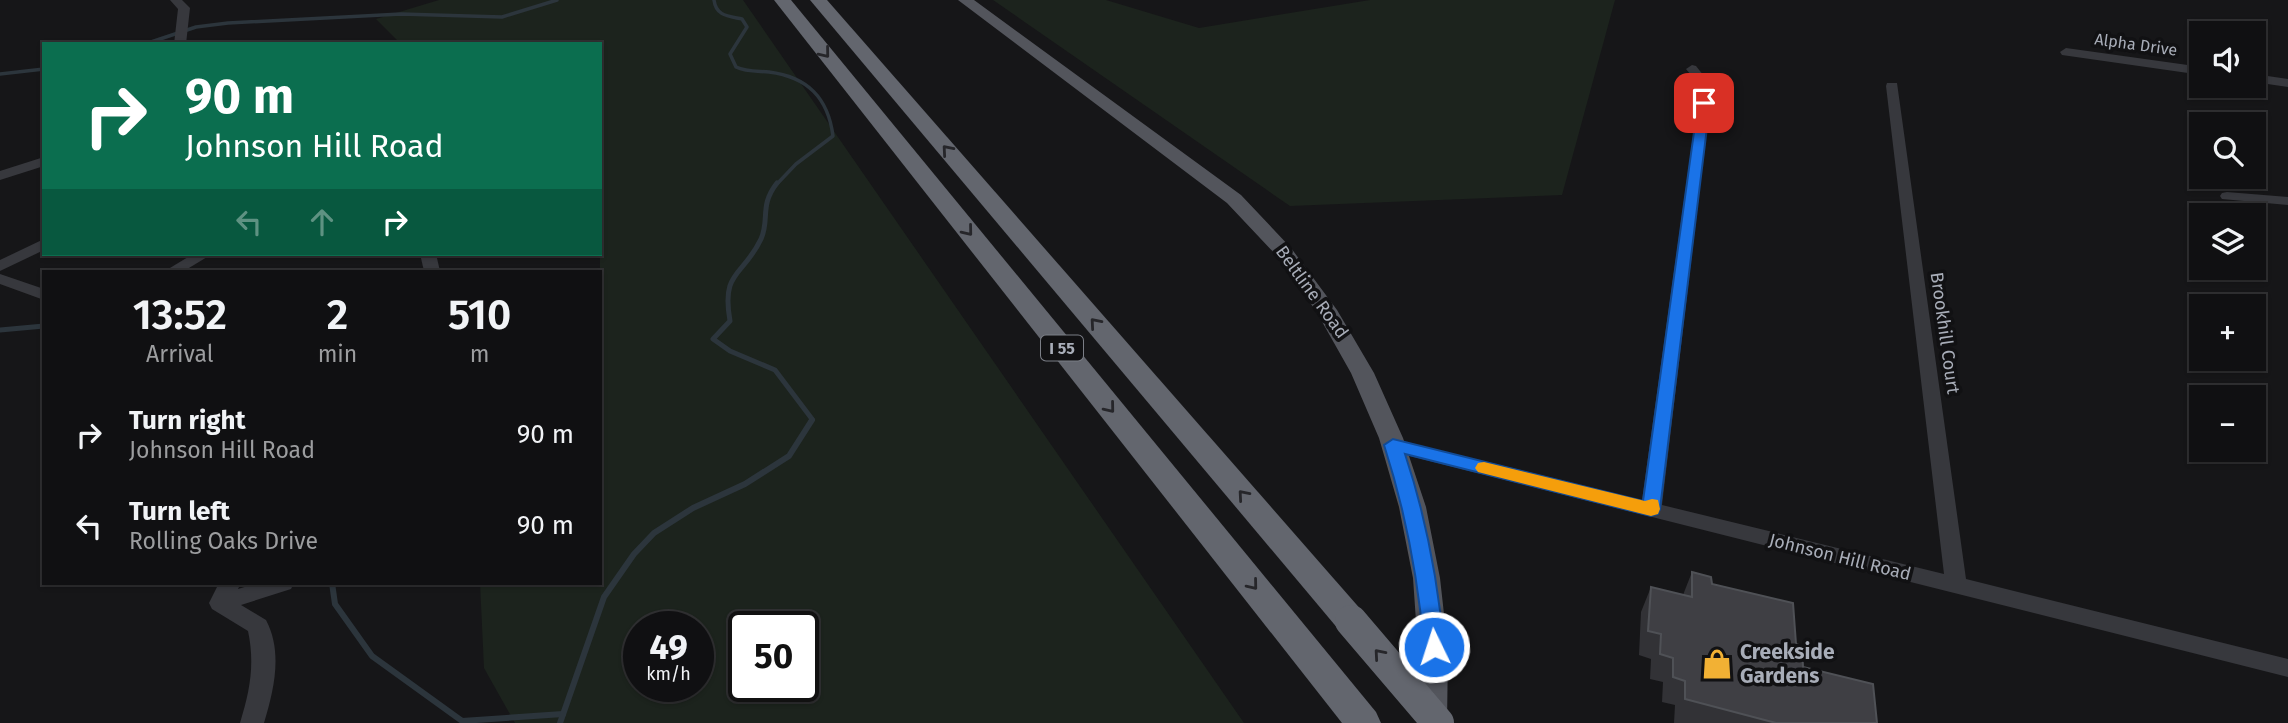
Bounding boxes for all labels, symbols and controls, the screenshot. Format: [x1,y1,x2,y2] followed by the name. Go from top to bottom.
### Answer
[2189,21,2266,462] map controls
[2189,21,2266,98] button: sound
[2093,29,2178,60] street label: Alpha Drive
[817,45,829,58] one-way arrow
[185,67,294,126] text: 90 m
[70,70,161,161] icon: right
[1674,73,1734,133] pin
[1685,84,1723,122] icon: arrive
[2189,112,2266,189] button: search
[185,127,444,165] text: Johnson Hill Road
[943,145,955,158] one-way arrow
[230,203,268,241] icon: left
[303,203,341,241] icon: ahead
[376,203,414,241] icon: right
[2189,203,2266,280] button: layers
[959,223,972,235] one-way arrow
[1271,241,1353,343] street label: Beltline Road
[1926,271,1965,396] street label: Brookhill Court
[133,290,227,340] text: 13:52
[327,290,348,340] text: 2
[448,290,511,340] text: 510
[2189,294,2266,371] button: +
[1091,318,1103,331] one-way arrow
[1041,336,1083,360] road number: I 55
[146,340,214,368] text: Arrival
[318,340,357,368] text: min
[470,340,490,368] text: m
[2189,385,2266,462] button: −
[1102,399,1114,412] one-way arrow
[129,405,246,436] text: Turn right
[70,416,108,454] icon: right
[517,419,574,450] text: 90 m
[129,436,315,464] text: Johnson Hill Road
[1239,491,1251,504] one-way arrow
[129,496,230,527] text: Turn left
[70,507,108,545] icon: left
[517,510,574,541] text: 90 m
[129,527,318,555] text: Rolling Oaks Drive
[1767,529,1913,585] street label: Johnson Hill Road
[1244,578,1257,590] one-way arrow
[1397,610,1471,684] position arrow
[728,611,819,702] speed limit sign: 50
[649,626,688,668] text: 49
[1740,639,1835,689] place label: Creekside Gardens
[1700,647,1734,681] shop icon: Creekside Gardens
[1375,649,1387,662] one-way arrow
[646,663,691,685] text: km/h

